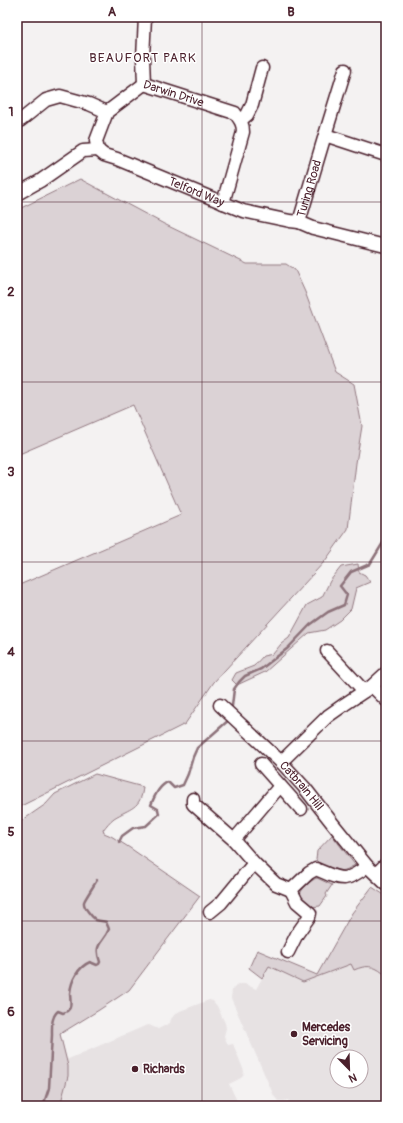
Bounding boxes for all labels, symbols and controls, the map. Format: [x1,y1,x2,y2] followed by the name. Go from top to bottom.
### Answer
[108,4,117,20] text: A
[287,4,295,20] text: B
[89,50,197,66] district label: BEAUFORT PARK
[141,77,206,110] street label: Darwin Drive
[8,104,14,120] text: 1
[293,158,325,219] street label: Turing Road
[166,174,227,210] street label: Telford Way
[7,284,15,300] text: 2
[7,464,15,480] text: 3
[7,644,15,660] text: 4
[276,758,327,813] street label: Catbrain Hill
[7,824,15,840] text: 5
[7,1004,15,1020] text: 6
[302,1020,351,1049] place label: Mercedes Servicing
[289,1029,299,1039] marker: Mercedes Servicing
[329,1049,369,1089] north arrow
[143,1062,185,1077] place label: Richards
[130,1064,140,1074] marker: Richards
[346,1070,359,1085] text: N

